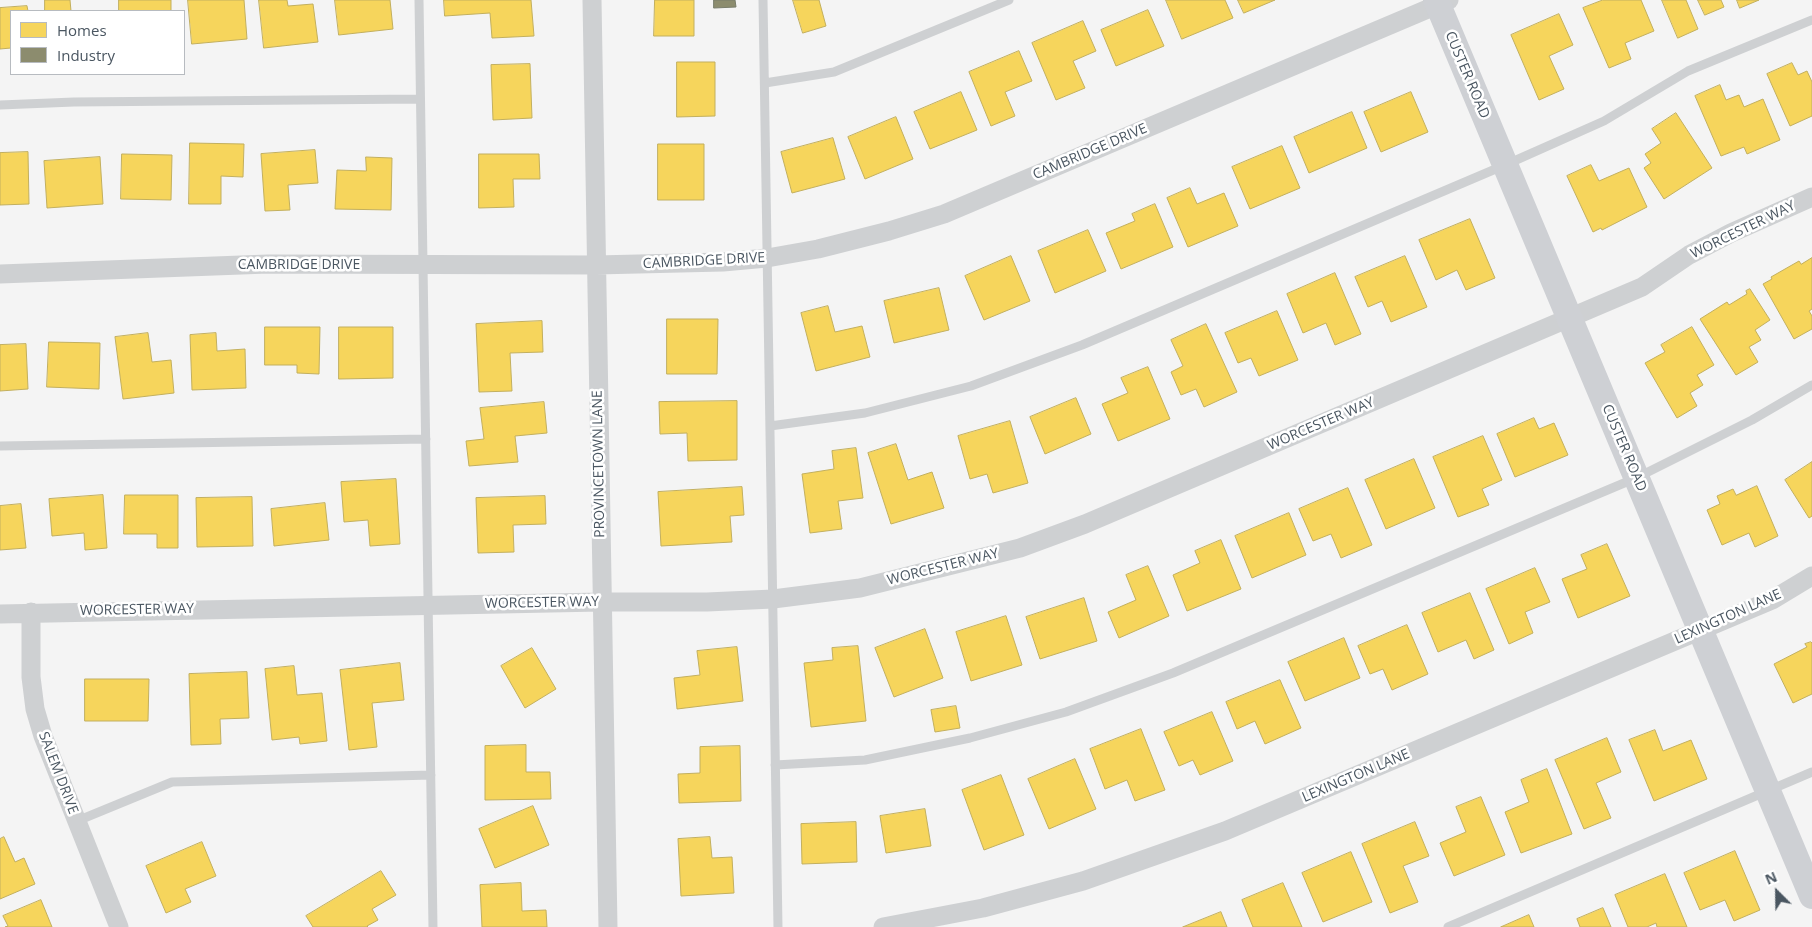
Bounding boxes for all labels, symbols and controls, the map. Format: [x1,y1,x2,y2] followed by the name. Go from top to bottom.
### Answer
[10,10,185,75] legend
[57,20,107,40] text: Homes
[1441,29,1493,121] street label: CUSTER ROAD
[57,45,115,65] text: Industry
[1030,120,1150,184] street label: CAMBRIDGE DRIVE
[1688,197,1798,263] street label: WORCESTER WAY
[642,249,766,273] street label: CAMBRIDGE DRIVE
[238,257,360,273] street label: CAMBRIDGE DRIVE
[589,390,609,538] street label: PROVINCETOWN LANE
[1265,394,1377,454] street label: WORCESTER WAY
[1598,402,1650,494] street label: CUSTER ROAD
[886,545,1000,589] street label: WORCESTER WAY
[1672,586,1784,648] street label: LEXINGTON LANE
[485,594,599,612] street label: WORCESTER WAY
[80,601,194,619] street label: WORCESTER WAY
[35,730,81,816] street label: SALEM DRIVE
[1300,746,1412,806] street label: LEXINGTON LANE
[1752,867,1802,917] north arrow
[1762,867,1780,889] text: N

